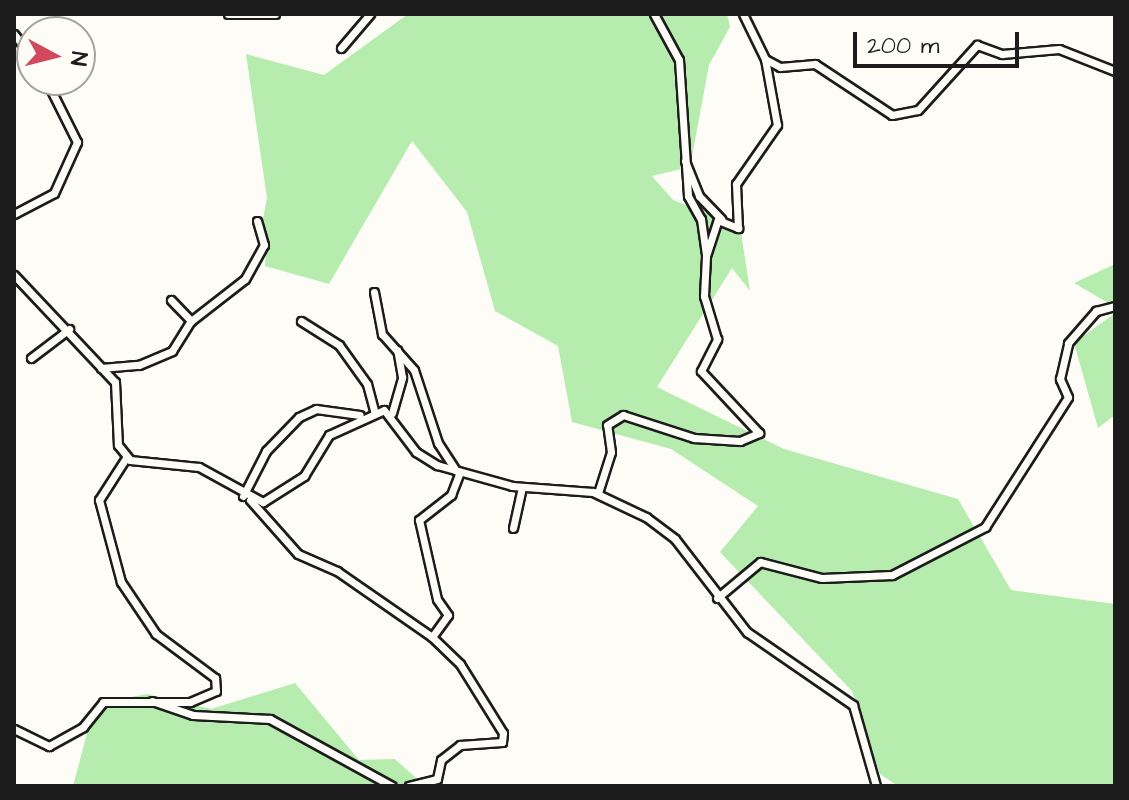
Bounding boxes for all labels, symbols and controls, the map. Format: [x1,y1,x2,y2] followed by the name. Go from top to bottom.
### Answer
[16,16,96,96] north arrow
[857,16,1023,66] scale bar
[867,29,939,63] text: 200 m
[62,50,95,67] text: N

